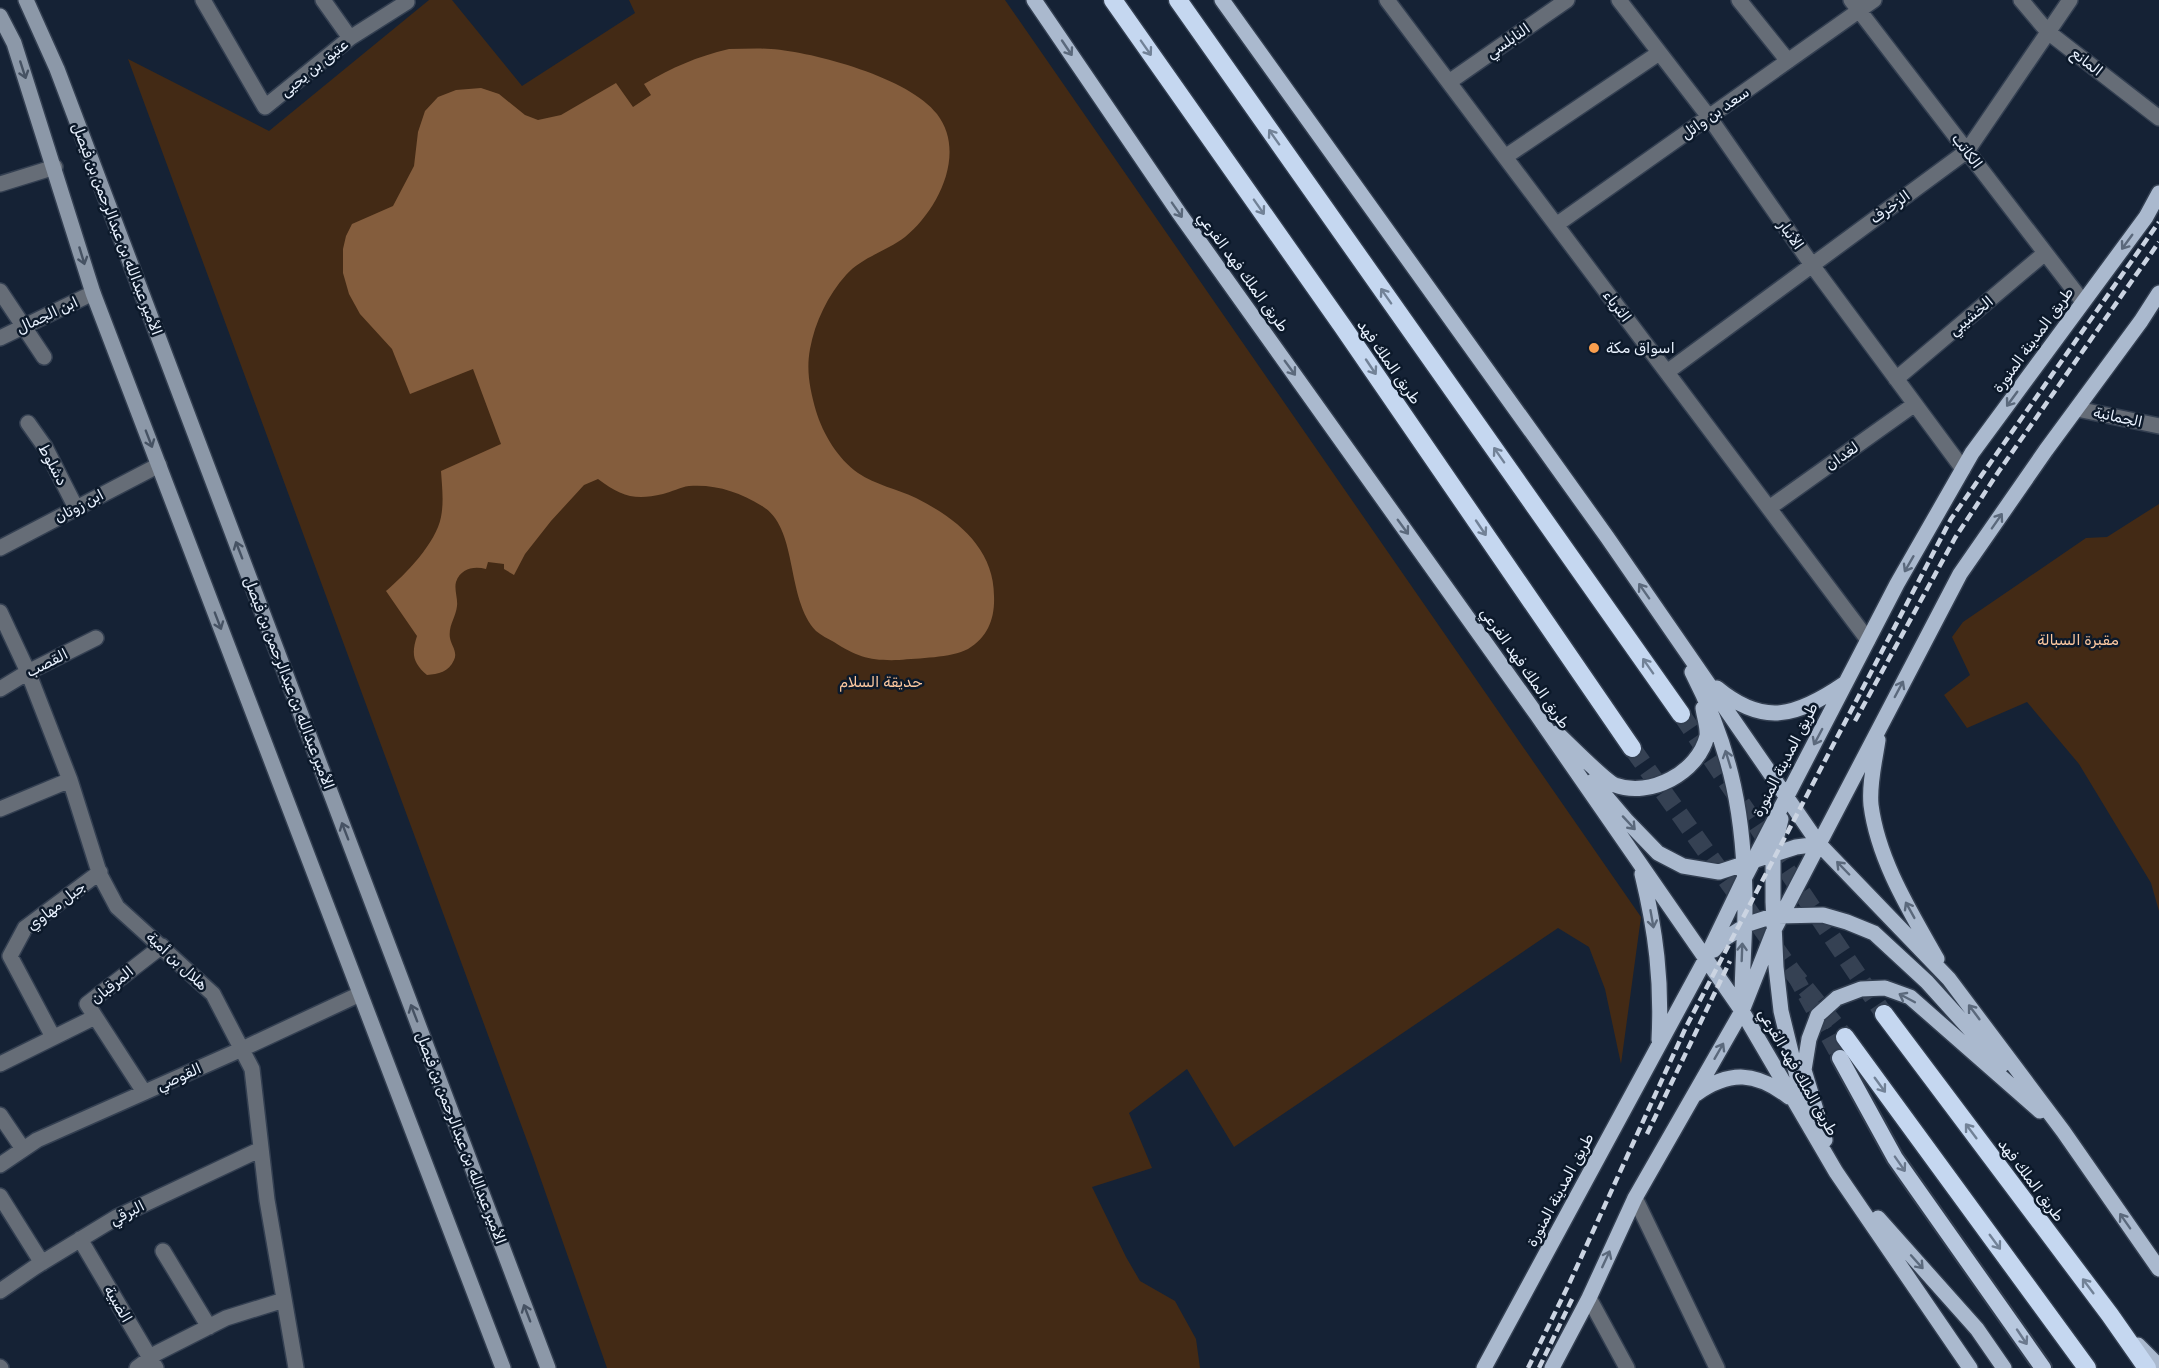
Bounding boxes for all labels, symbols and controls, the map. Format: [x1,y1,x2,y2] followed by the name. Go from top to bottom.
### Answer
[1483,19,1535,65] street label: النابلسي
[277,35,351,101] street label: عتيق بن يحيى
[1140,39,1152,55] one-way arrow
[1061,40,1073,56] one-way arrow
[2067,44,2106,81] street label: المانع
[18,60,29,79] one-way arrow
[1677,83,1753,144] street label: سعد بن وائل
[68,120,166,338] street label: الأمير عبدالله بن عبدالرحمن بن فيصل
[1268,129,1280,145] one-way arrow
[1948,130,1986,172] street label: الكاتب
[1866,186,1914,228] street label: الزخرف
[1253,199,1265,215] one-way arrow
[1171,201,1183,217] one-way arrow
[1191,209,1293,337] street label: طريق الملك فهد الفرعي
[1774,216,1807,253] street label: الأنبار
[2121,234,2134,250] one-way arrow
[77,246,88,265] one-way arrow
[1989,284,2077,396] street label: طريق المدينة المنورة
[1599,286,1635,326] street label: الثرياء
[1380,289,1392,305] one-way arrow
[1945,292,1999,342] street label: الخشيبي
[13,293,81,337] street label: ابن الجمال
[1353,316,1425,408] street label: طريق الملك فهد
[1606,339,1675,357] place label: اسواق مكة
[1587,341,1601,355] marker: اسواق مكة
[1365,358,1377,375] one-way arrow
[1284,360,1296,376] one-way arrow
[2005,391,2018,407] one-way arrow
[2092,403,2144,431] street label: الجمانية
[144,429,155,448] one-way arrow
[1822,438,1862,474] street label: لغدان
[35,441,71,489] street label: دشلوط
[1492,448,1505,464] one-way arrow
[51,486,107,527] street label: ابن زوتان
[1991,513,2003,529] one-way arrow
[1397,519,1409,535] one-way arrow
[1475,519,1487,535] one-way arrow
[232,541,243,560] one-way arrow
[1902,555,1914,572] one-way arrow
[240,574,338,792] street label: الأمير عبدالله بن عبدالرحمن بن فيصل
[1638,583,1650,599] one-way arrow
[1474,604,1574,734] street label: طريق الملك فهد الفرعي
[213,611,224,630] one-way arrow
[2037,631,2119,649] park label: مقبرة السبالة
[23,645,71,681] street label: القصب
[1642,658,1654,674] one-way arrow
[839,673,923,692] park label: حديقة السلام
[1893,681,1905,698] one-way arrow
[1748,700,1822,820] street label: طريق المدينة المنورة
[1811,727,1823,745] one-way arrow
[1722,750,1733,769] one-way arrow
[1622,815,1636,830] one-way arrow
[338,822,349,840] one-way arrow
[1835,861,1850,876] one-way arrow
[23,878,89,935] street label: جبل مهاوي
[1904,902,1916,919] one-way arrow
[1647,909,1658,929] one-way arrow
[142,928,212,994] street label: هلال بن أمية
[1737,943,1748,963] one-way arrow
[87,962,137,1008] street label: المرقبان
[1898,991,1916,1003] one-way arrow
[407,1004,418,1023] one-way arrow
[1752,1005,1842,1140] street label: طريق الملك فهد الفرعي
[1968,1005,1980,1021] one-way arrow
[412,1029,510,1247] street label: الأمير عبدالله بن عبدالرحمن بن فيصل
[1713,1043,1725,1060] one-way arrow
[154,1059,205,1098] street label: القوصي
[1873,1076,1886,1092] one-way arrow
[1965,1123,1977,1139] one-way arrow
[1523,1130,1597,1250] street label: طريق المدينة المنورة
[1994,1135,2068,1225] street label: طريق الملك فهد
[1894,1155,1906,1172] one-way arrow
[107,1197,149,1232] street label: البرقي
[2119,1214,2131,1230] one-way arrow
[1989,1233,2001,1249] one-way arrow
[1601,1251,1613,1269] one-way arrow
[1910,1255,1924,1270] one-way arrow
[2082,1279,2095,1295] one-way arrow
[100,1282,136,1326] street label: الضبية
[521,1304,532,1323] one-way arrow
[2016,1328,2028,1345] one-way arrow

